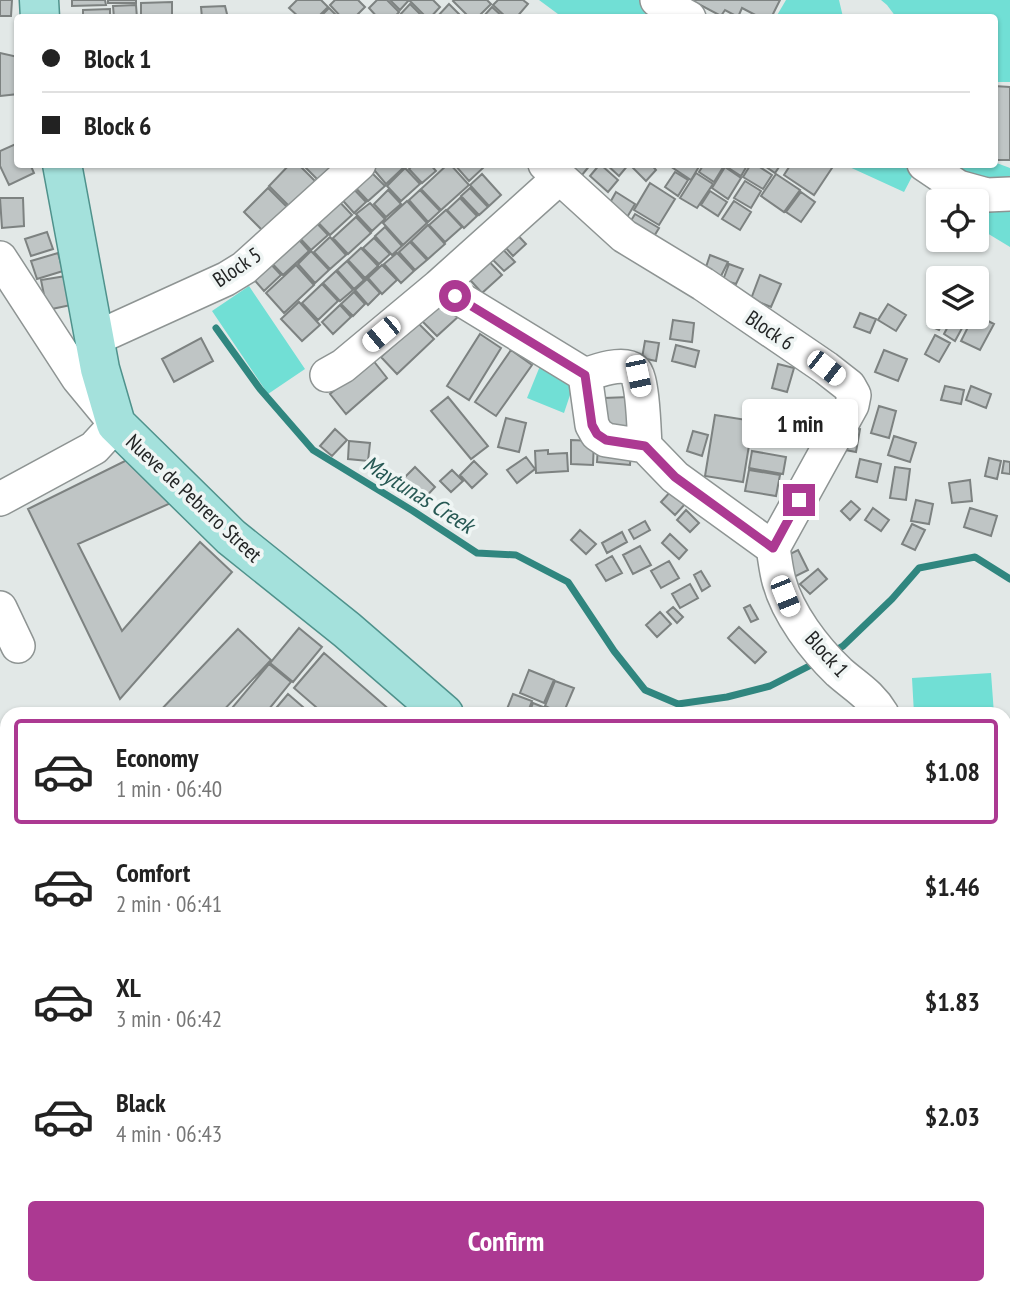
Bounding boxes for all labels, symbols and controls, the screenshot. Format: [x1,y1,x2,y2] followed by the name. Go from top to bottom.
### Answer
[84,42,152,75] text: Block 1
[84,109,152,142] text: Block 6
[926,189,989,329] map controls
[926,189,989,252] button: locate
[208,241,266,293] street label: Block 5
[926,266,989,329] button: layers
[439,280,471,312] route start
[741,304,799,356] street label: Block 6
[359,312,404,356] car
[803,347,850,389] car
[624,353,653,399] car
[741,398,857,448] callout: 1 min
[777,409,823,438] text: 1 min
[120,428,268,568] street label: Nueve de Pebrero Street
[358,449,482,541] water label: Maytunas Creek
[783,484,815,516] route end
[768,573,803,619] car
[799,625,855,683] street label: Block 1
[32,740,95,803] icon: car
[116,741,198,774] text: Economy
[925,755,980,788] text: $1.08
[116,774,222,803] text: 1 min · 06:40
[32,855,95,918] icon: car
[116,856,190,889] text: Comfort
[925,870,980,903] text: $1.46
[116,889,222,918] text: 2 min · 06:41
[32,970,95,1033] icon: car
[116,971,141,1004] text: XL
[925,985,980,1018] text: $1.83
[116,1004,222,1033] text: 3 min · 06:42
[32,1085,95,1148] icon: car
[116,1086,166,1119] text: Black
[925,1100,980,1133] text: $2.03
[116,1119,222,1148] text: 4 min · 06:43
[28,1201,984,1281] button: Confirm

